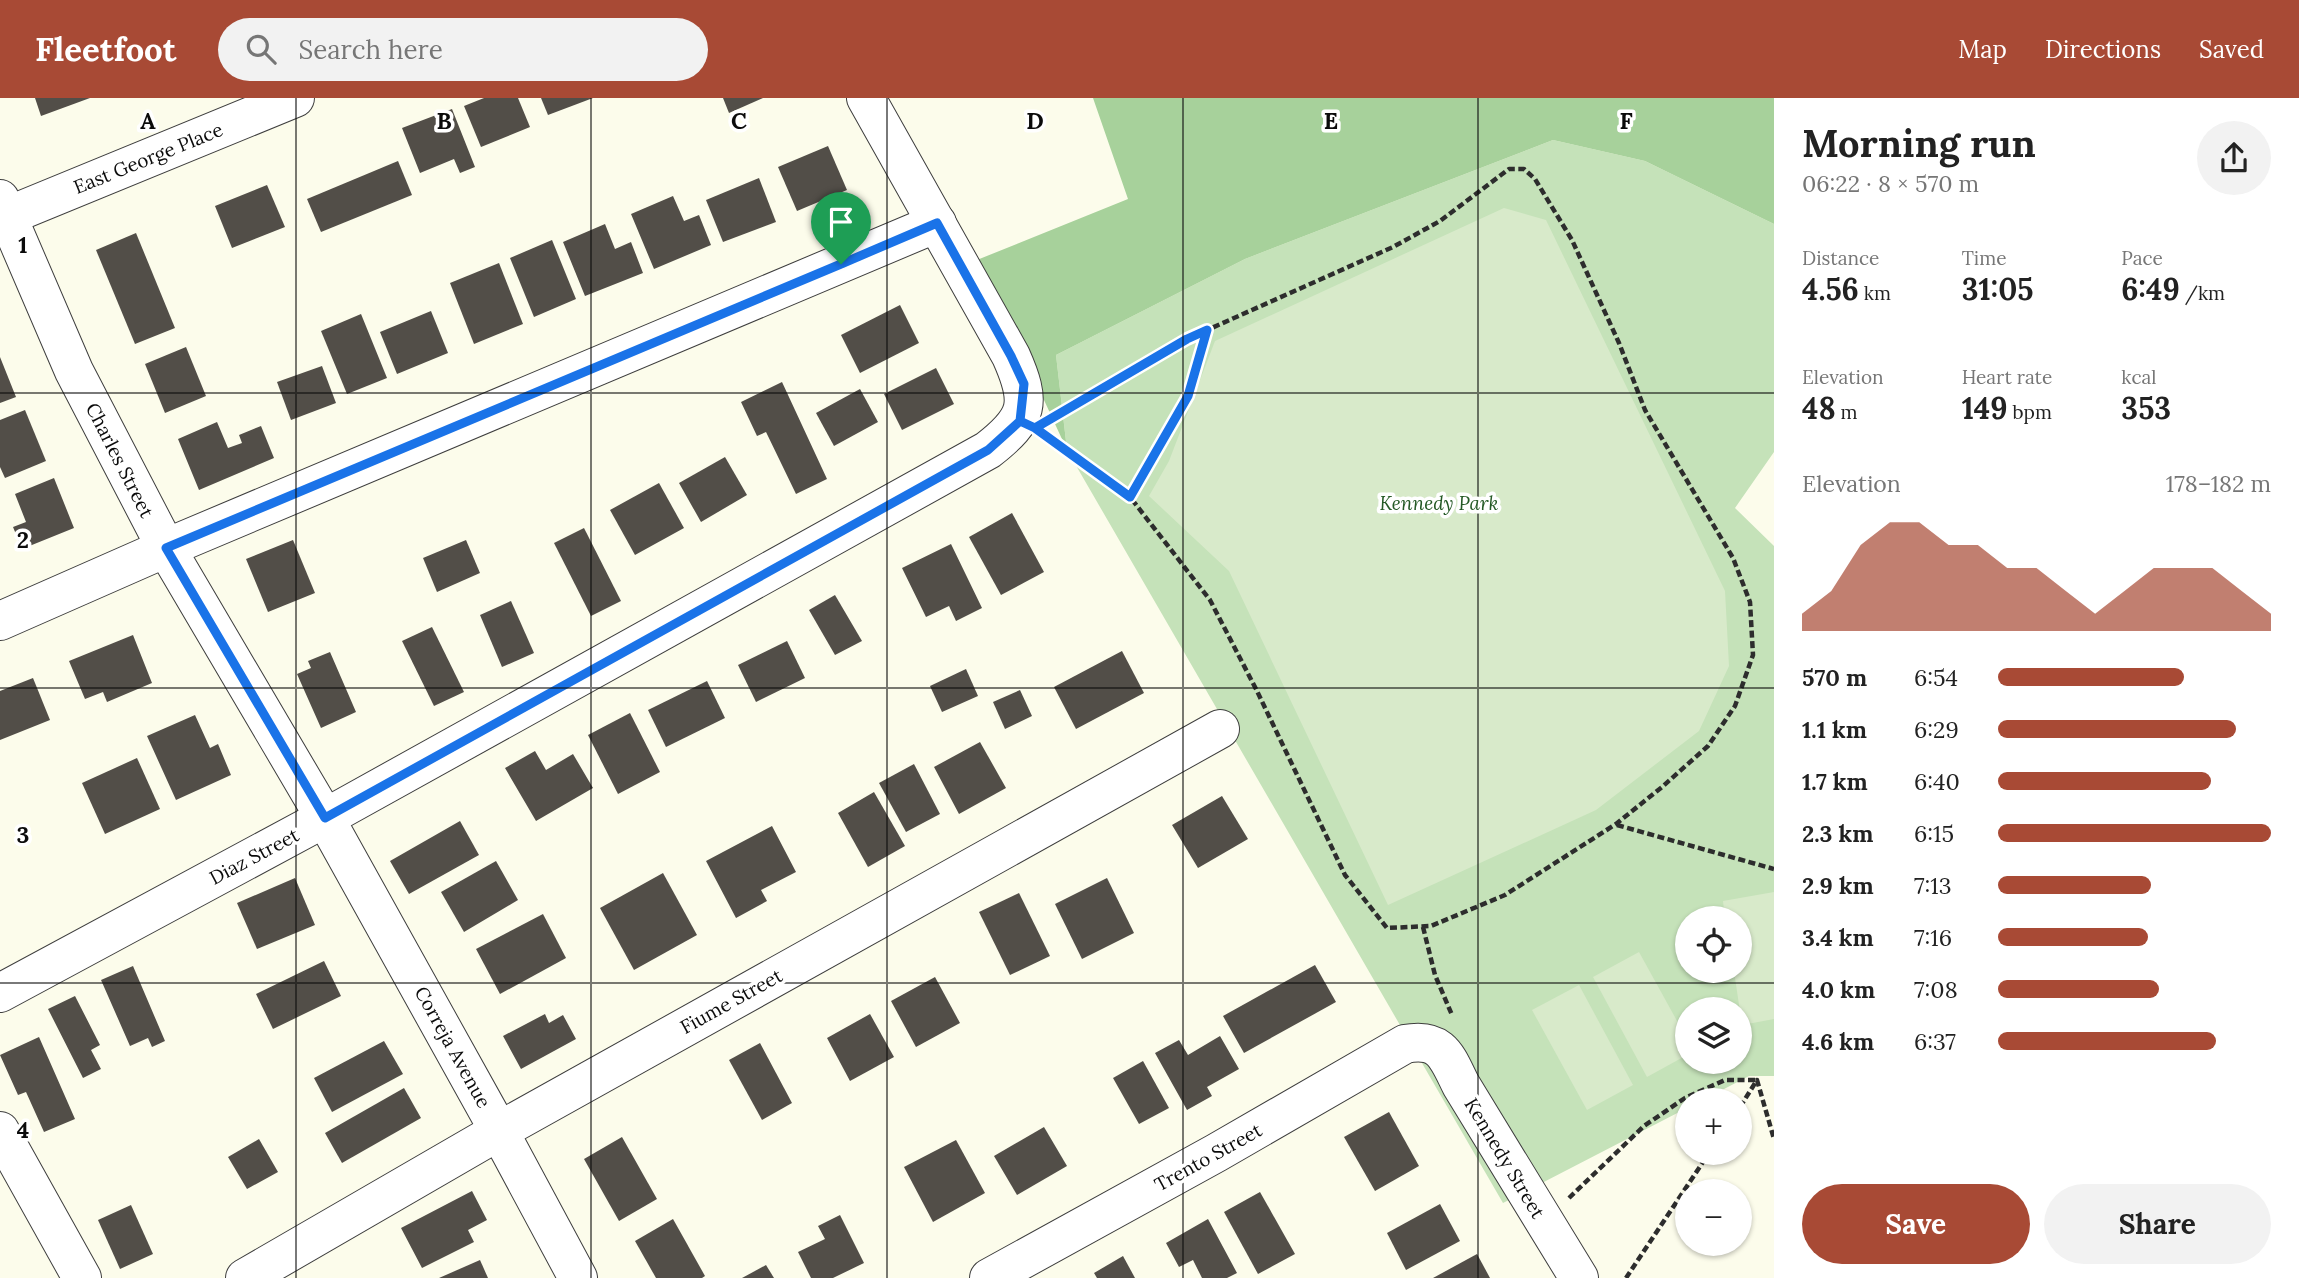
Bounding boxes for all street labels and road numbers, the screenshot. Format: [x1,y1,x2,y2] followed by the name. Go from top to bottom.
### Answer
[70,117,226,199] street label: East George Place
[81,399,160,522] street label: Charles Street
[205,822,303,890] street label: Diaz Street
[676,963,787,1039] street label: Fiume Street
[410,982,496,1112] street label: Correja Avenue
[1460,1093,1551,1223] street label: Kennedy Street
[1150,1117,1266,1196] street label: Trento Street

